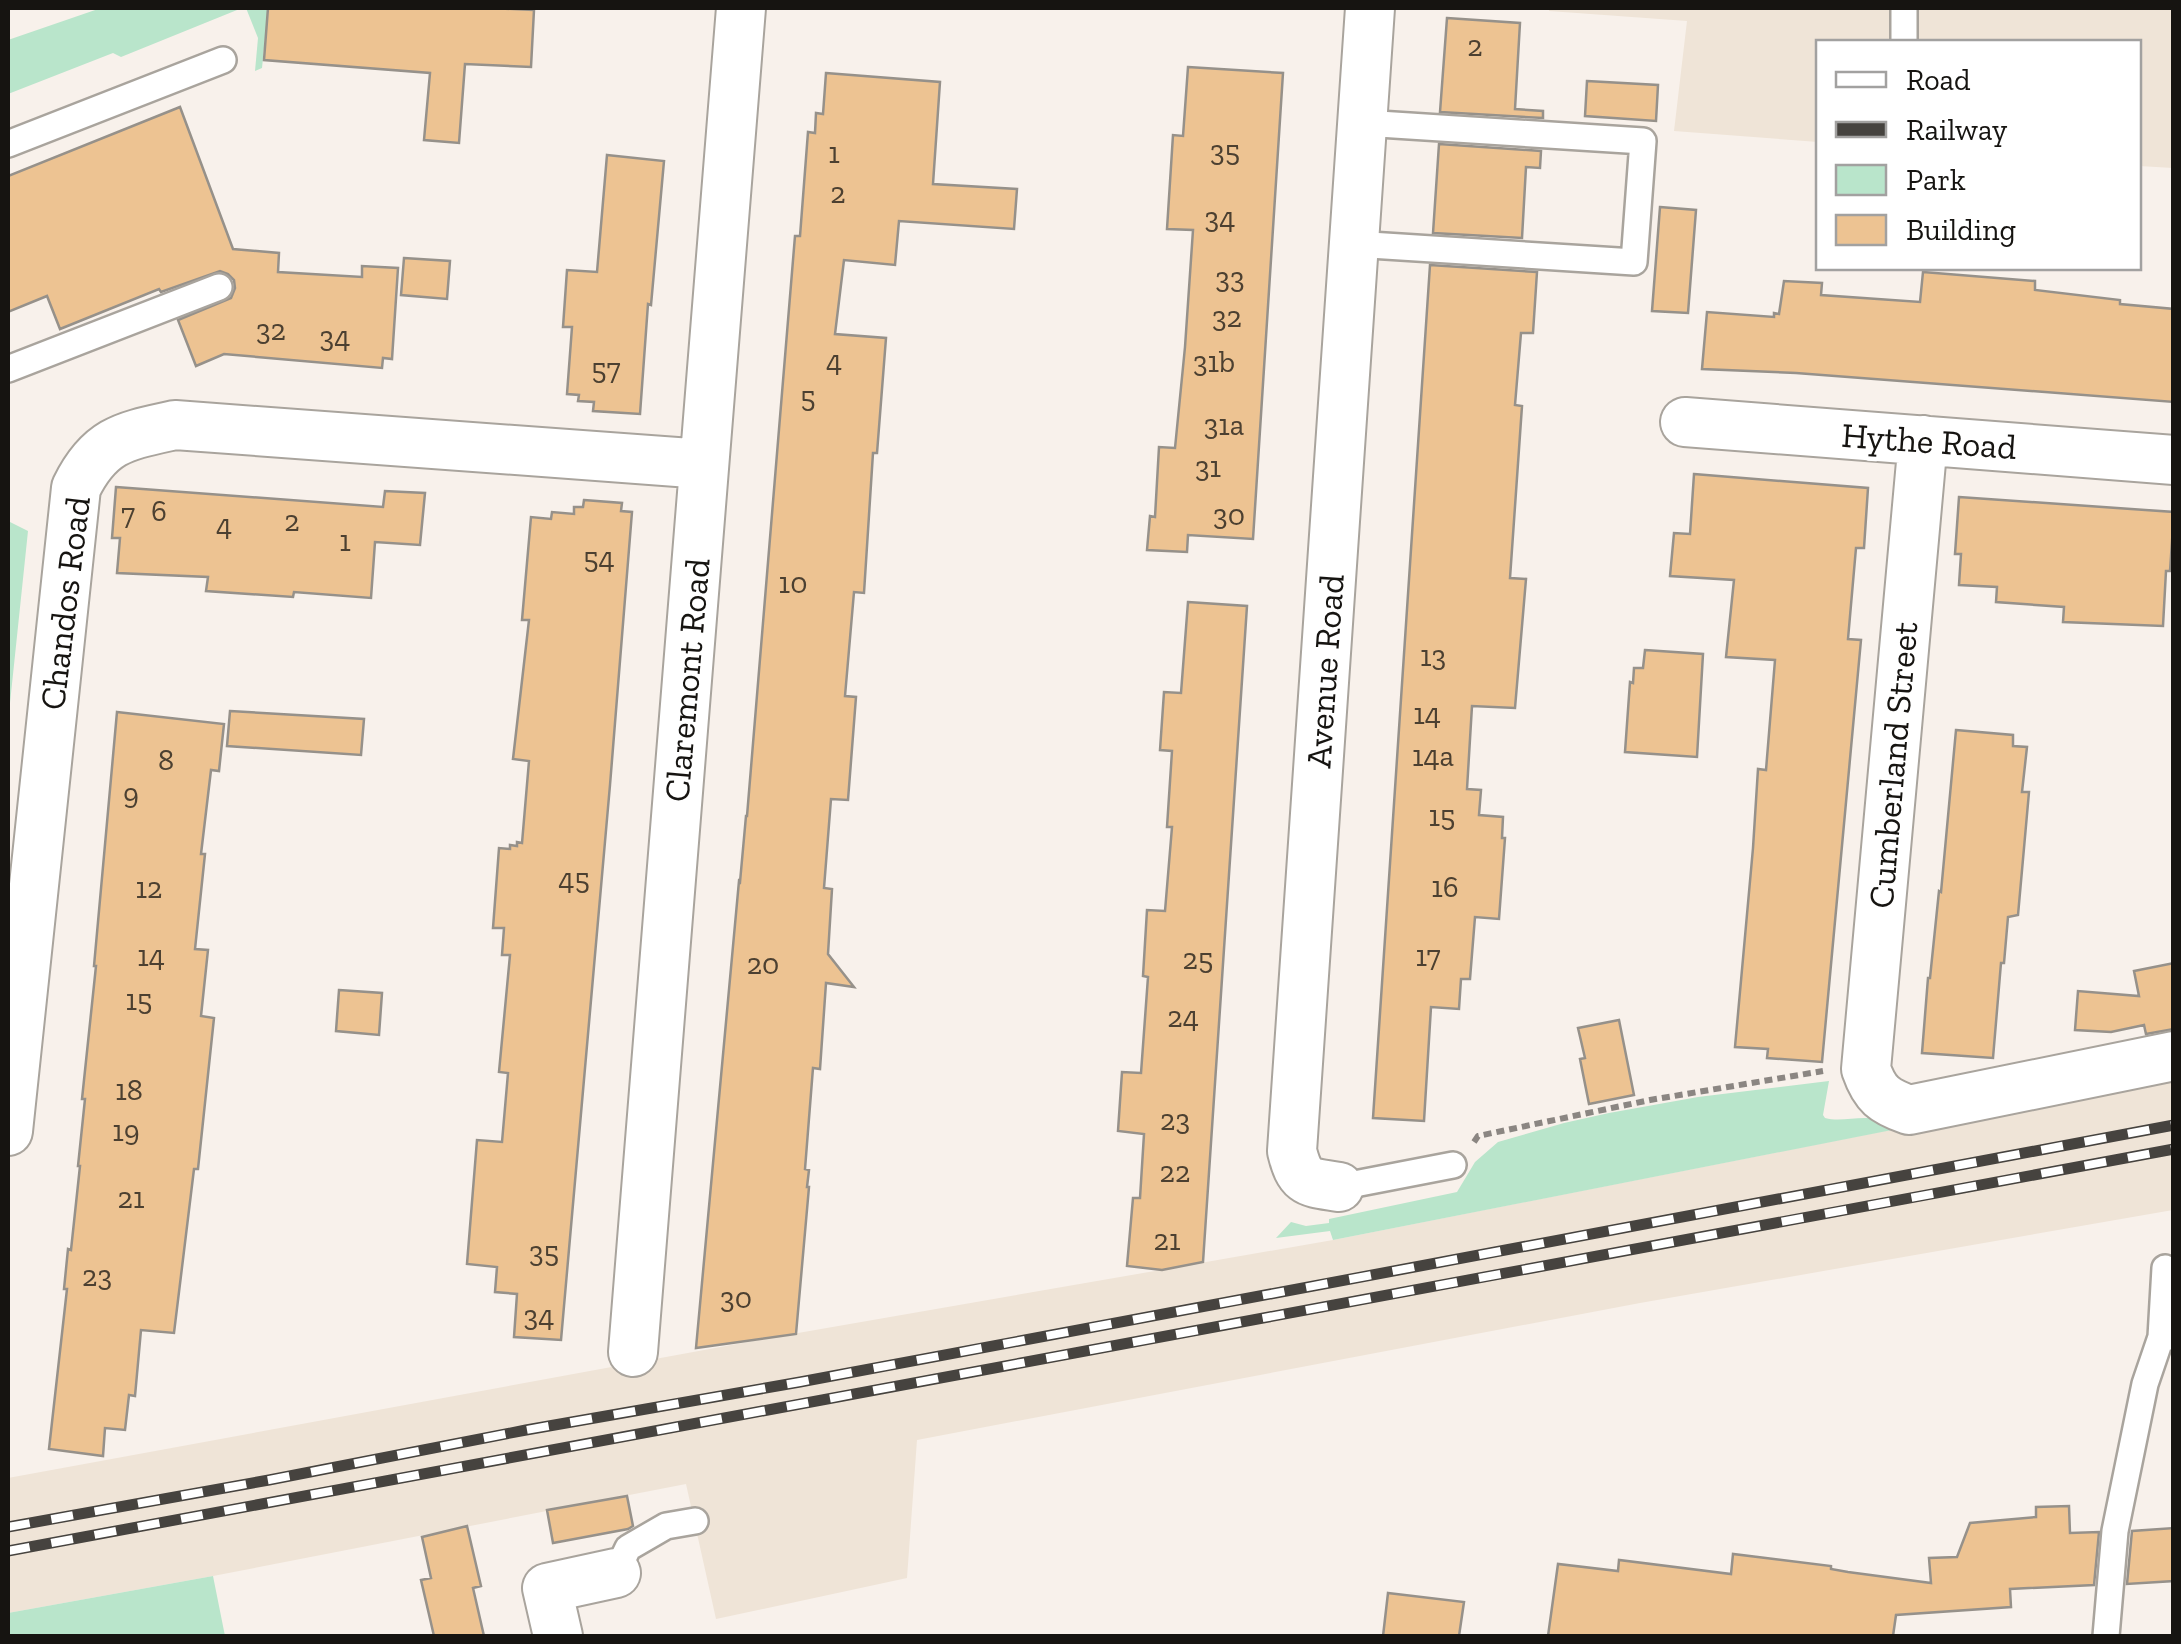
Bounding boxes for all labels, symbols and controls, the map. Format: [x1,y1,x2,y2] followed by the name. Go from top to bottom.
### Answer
[1467,28,1483,64] house number: 2
[1816,40,2141,270] legend
[1906,62,1971,98] text: Road
[1906,112,2008,148] text: Railway
[1210,133,1240,169] house number: 35
[828,135,840,171] house number: 1
[1906,162,1966,198] text: Park
[830,175,846,211] house number: 2
[1205,200,1235,236] house number: 34
[1906,212,2016,248] text: Building
[1215,260,1245,296] house number: 33
[1212,299,1242,335] house number: 32
[256,312,286,348] house number: 32
[320,319,350,355] house number: 34
[826,343,842,379] house number: 4
[1193,344,1235,380] house number: 31b
[591,351,621,387] house number: 57
[800,379,816,415] house number: 5
[1204,407,1244,443] house number: 31a
[1840,414,2018,468] street label: Hythe Road
[1195,449,1221,485] house number: 31
[151,493,167,529] house number: 6
[31,494,99,712] street label: Chandos Road
[121,496,135,532] house number: 7
[1213,497,1245,533] house number: 30
[284,503,300,539] house number: 2
[216,507,232,543] house number: 4
[339,523,351,559] house number: 1
[583,540,615,576] house number: 54
[655,556,719,804] street label: Claremont Road
[779,565,807,601] house number: 10
[1297,573,1353,769] street label: Avenue Road
[1860,620,1926,910] street label: Cumberland Street
[1420,638,1446,674] house number: 13
[1413,696,1441,732] house number: 14
[1412,738,1454,774] house number: 14a
[158,742,174,778] house number: 8
[123,776,139,812] house number: 9
[1429,798,1455,834] house number: 15
[558,861,590,897] house number: 45
[1431,869,1459,905] house number: 16
[136,870,163,906] house number: 12
[137,938,165,974] house number: 14
[1415,938,1441,974] house number: 17
[1183,941,1213,977] house number: 25
[747,946,779,982] house number: 20
[126,982,152,1018] house number: 15
[1167,999,1199,1035] house number: 24
[115,1072,143,1108] house number: 18
[1160,1102,1190,1138] house number: 23
[112,1113,140,1149] house number: 19
[1160,1154,1190,1190] house number: 22
[118,1180,145,1216] house number: 21
[1154,1222,1181,1258] house number: 21
[529,1234,559,1270] house number: 35
[82,1258,112,1294] house number: 23
[720,1280,752,1316] house number: 30
[524,1298,554,1334] house number: 34

